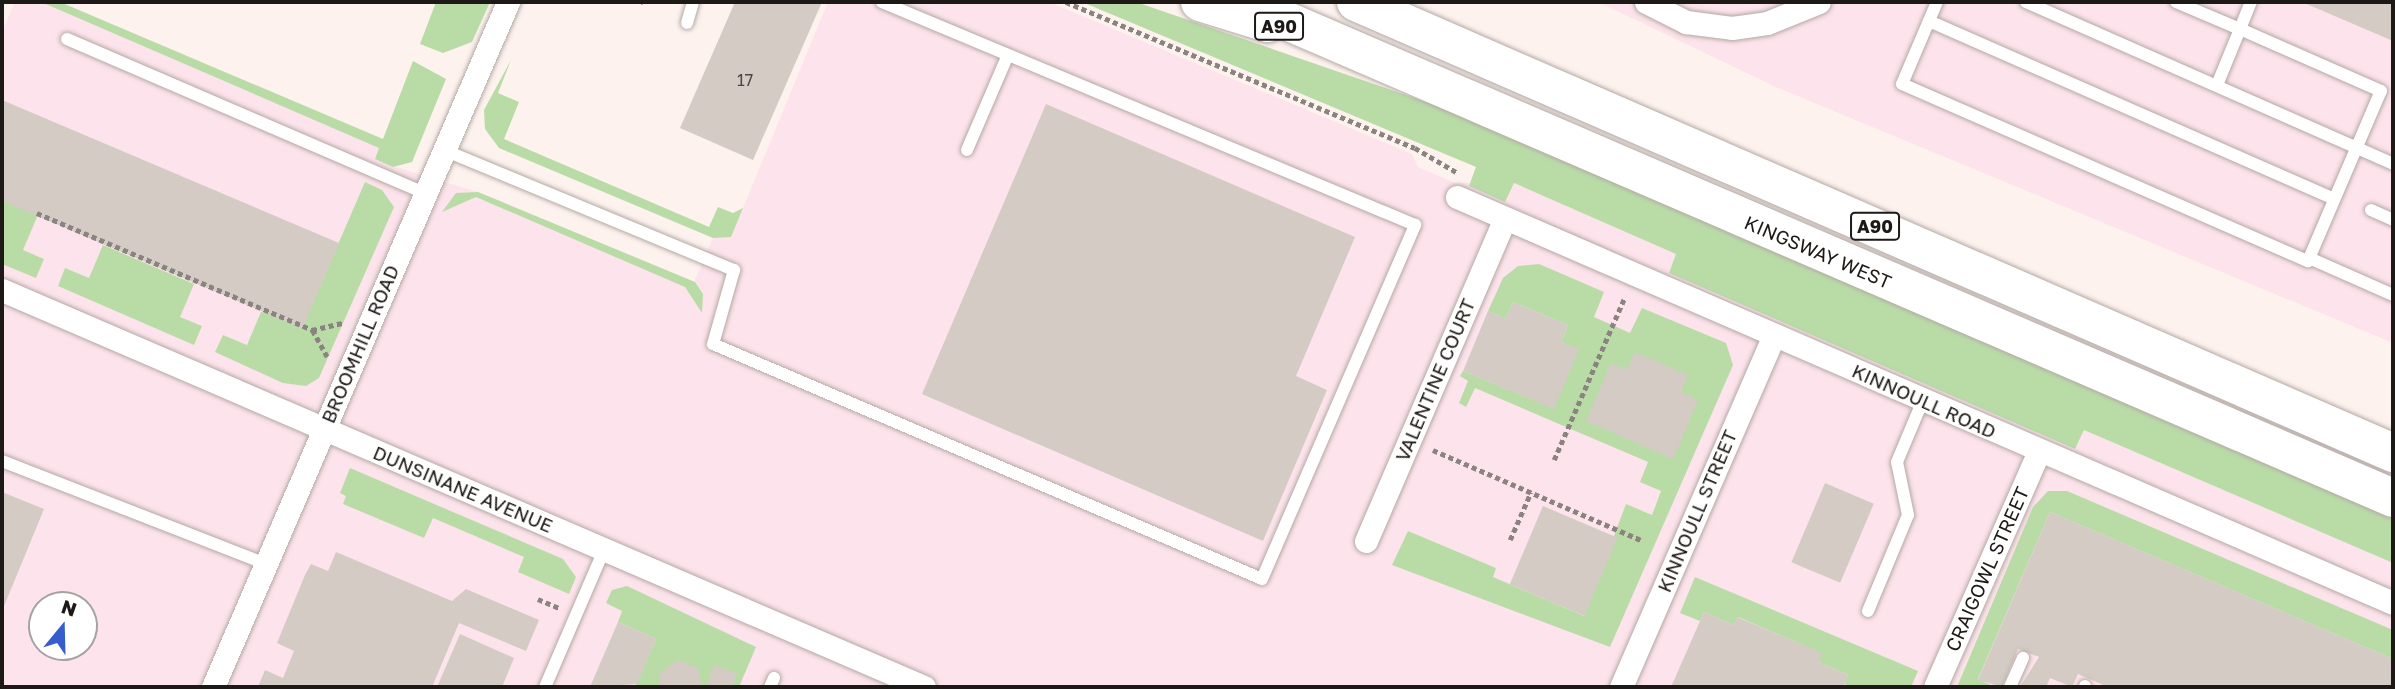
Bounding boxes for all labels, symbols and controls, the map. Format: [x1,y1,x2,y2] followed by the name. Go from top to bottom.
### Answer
[1253,12,1305,41] road number: A90
[737,70,753,90] house number: 17
[1741,211,1895,293] street label: KINGSWAY WEST
[1849,211,1901,240] road number: A90
[316,262,404,426] street label: BROOMHILL ROAD
[1390,295,1480,465] street label: VALENTINE COURT
[1849,359,1999,443] street label: KINNOULL ROAD
[1652,426,1742,596] street label: KINNOULL STREET
[370,441,556,537] street label: DUNSINANE AVENUE
[1940,483,2034,655] street label: CRAIGOWL STREET
[28,591,98,661] north arrow
[59,594,80,621] text: N

